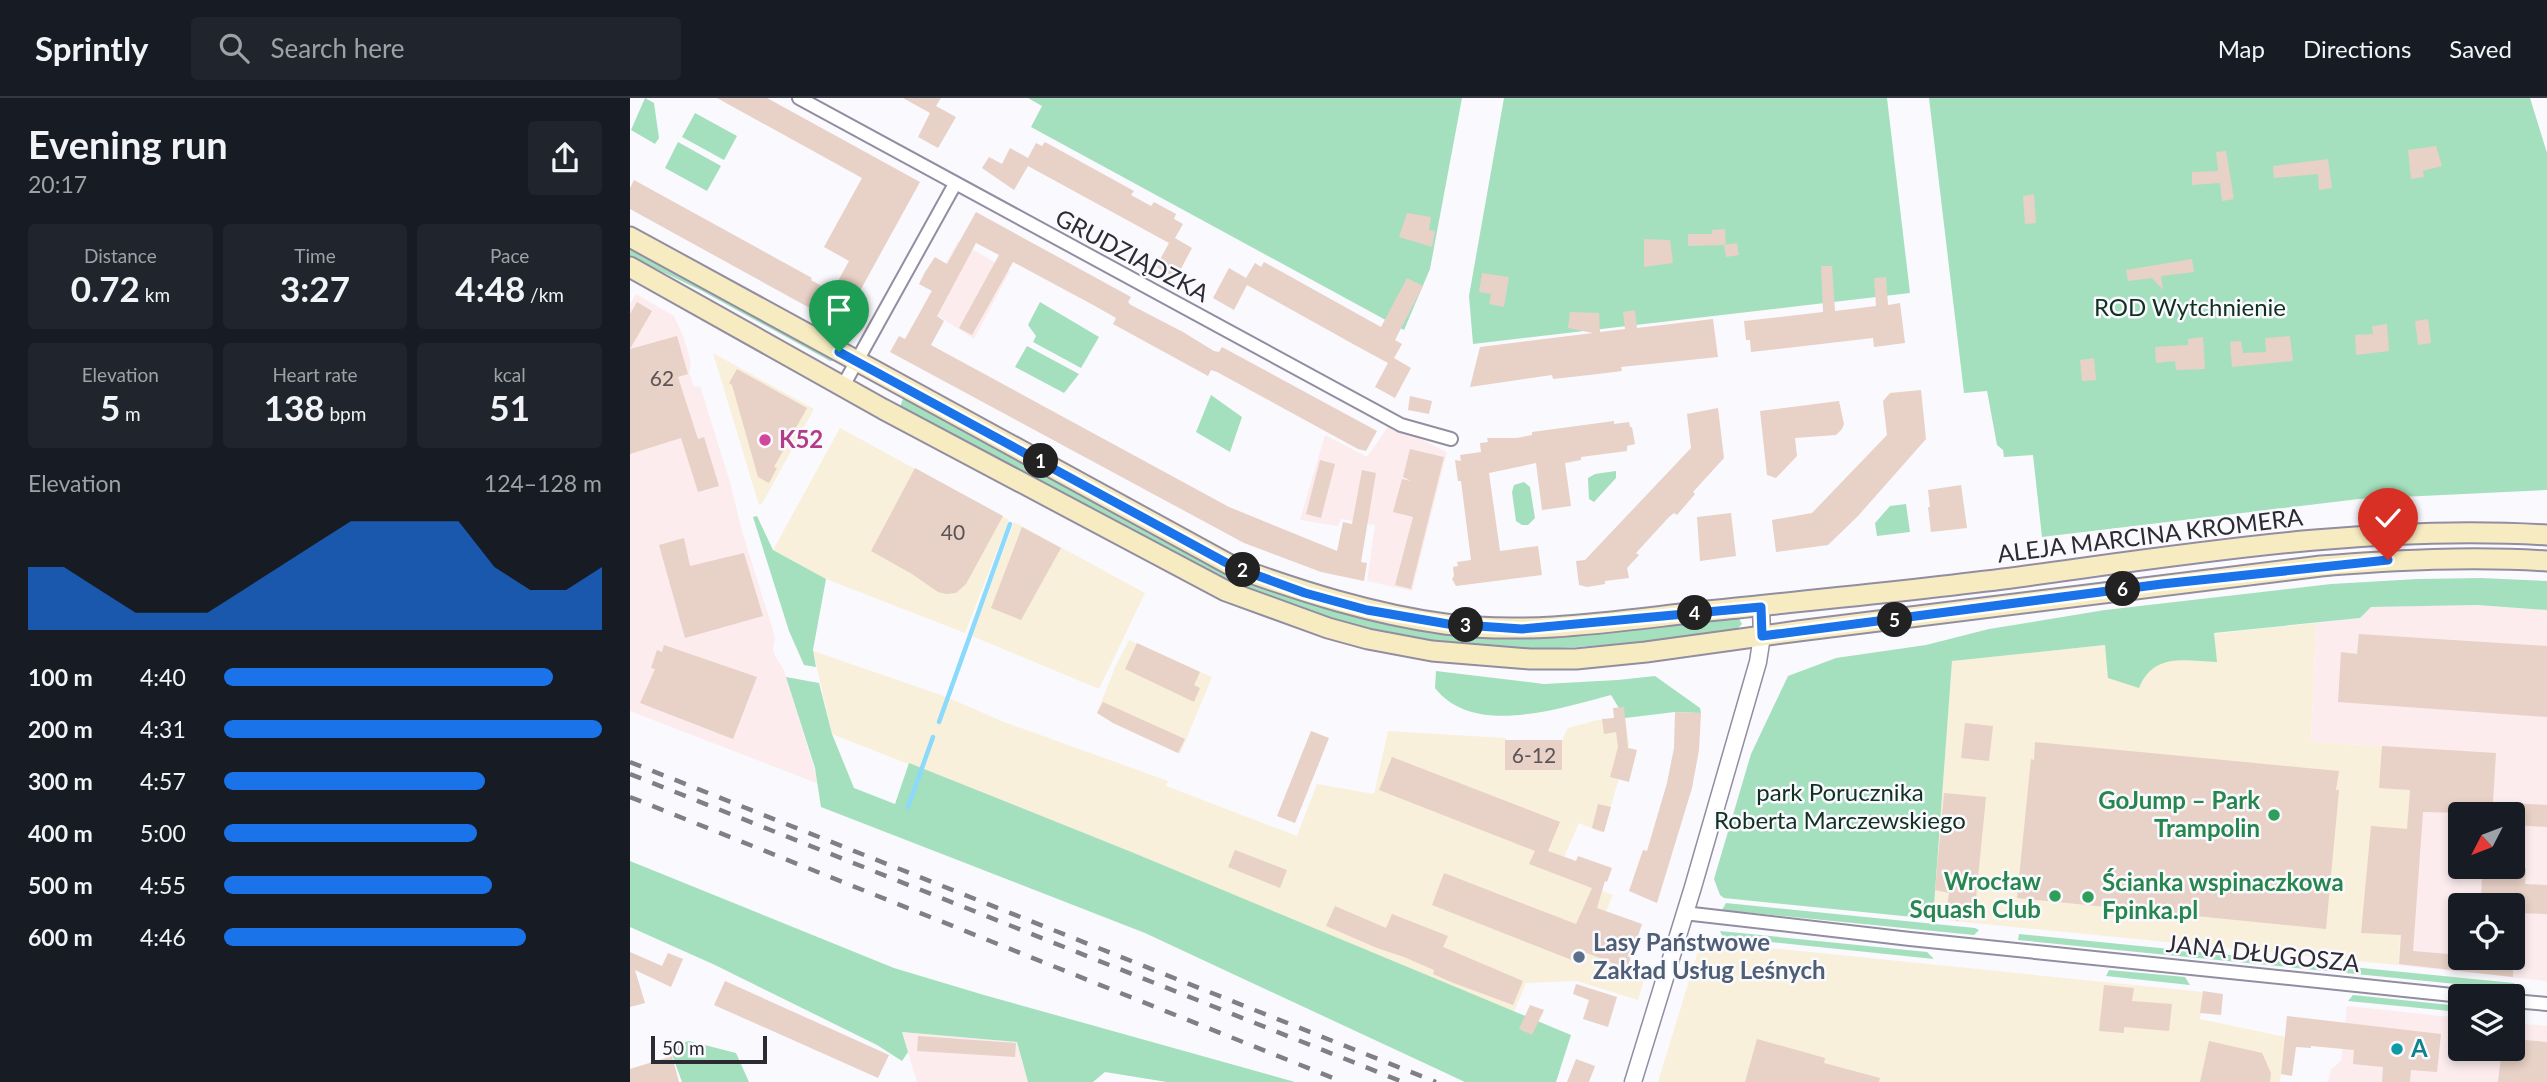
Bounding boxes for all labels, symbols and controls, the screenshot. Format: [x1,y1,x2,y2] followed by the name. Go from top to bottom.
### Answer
[191,17,681,80] search box
[35,28,149,68] text: Sprintly
[215,29,253,67] icon: search
[271,32,405,64] text: Search here
[2218,34,2265,63] text: Map
[2303,34,2411,63] text: Directions
[2449,34,2512,63] text: Saved
[28,121,228,167] text: Evening run
[528,121,602,195] button: share
[28,170,87,198] text: 20:17
[1051,202,1215,308] street label: GRUDZIĄDZKA
[84,244,157,267] text: Distance
[294,244,336,267] text: Time
[490,244,529,267] text: Pace
[71,267,140,309] text: 0.72
[280,267,350,309] text: 3:27
[455,267,525,309] text: 4:48
[809,280,869,352] pin
[140,283,170,306] text: km
[525,283,564,306] text: /km
[820,291,858,329] icon: arrive
[2094,292,2286,321] park label: ROD Wytchnienie
[82,363,159,386] text: Elevation
[272,363,358,386] text: Heart rate
[494,363,526,386] text: kcal
[650,365,674,390] house number: 62
[100,386,120,428] text: 5
[264,386,325,428] text: 138
[489,386,530,428] text: 51
[120,402,141,425] text: m
[325,402,366,425] text: bpm
[779,424,823,453] place label: K52
[757,432,773,448] marker: K52
[1024,444,1058,478] pin: 1
[1035,449,1046,472] text: 1
[28,469,121,497] text: Elevation
[484,469,602,497] text: 124–128 m
[2358,488,2418,560] pin
[2369,499,2407,537] icon: check
[1995,501,2305,568] street label: ALEJA MARCINA KROMERA
[941,519,965,544] house number: 40
[1226,552,1260,588] pin: 2
[1237,558,1248,581] text: 2
[2106,572,2140,606] pin: 6
[2117,577,2128,600] text: 6
[1678,596,1712,630] pin: 4
[1689,601,1700,624] text: 4
[1878,602,1912,638] pin: 5
[1448,608,1484,642] pin: 3
[1889,608,1900,631] text: 5
[1460,613,1471,636] text: 3
[28,663,93,691] text: 100 m
[140,663,186,691] text: 4:40
[28,715,93,743] text: 200 m
[140,715,186,743] text: 4:31
[1512,742,1556,767] house number: 6-12
[28,767,93,795] text: 300 m
[140,767,186,795] text: 4:57
[1714,777,1966,834] park label: park Porucznika Roberta Marczewskiego
[2098,785,2260,842] place label: GoJump – Park Trampolin
[2448,802,2525,878] north arrow
[2448,802,2525,1061] map controls
[2266,807,2282,823] marker: GoJump – Park Trampolin
[28,819,93,847] text: 400 m
[140,819,186,847] text: 5:00
[1910,866,2042,923] place label: Wrocław Squash Club
[2102,867,2344,924] place label: Ścianka wspinaczkowa Fpinka.pl
[28,871,93,899] text: 500 m
[140,871,186,899] text: 4:55
[2047,888,2063,904] marker: Wrocław Squash Club
[2080,889,2096,905] marker: Ścianka wspinaczkowa Fpinka.pl
[2448,893,2525,970] button: locate
[28,923,93,951] text: 600 m
[140,923,186,951] text: 4:46
[1593,927,1826,984] place label: Lasy Państwowe Zakład Usług Leśnych
[2165,928,2362,977] street label: JANA DŁUGOSZA
[1571,949,1587,965] marker: Lasy Państwowe Zakład Usług Leśnych
[2448,984,2525,1061] button: layers
[651,1033,766,1065] scale bar
[2410,1033,2428,1062] place label: A
[662,1036,705,1059] text: 50 m
[2389,1041,2405,1057] marker: A

